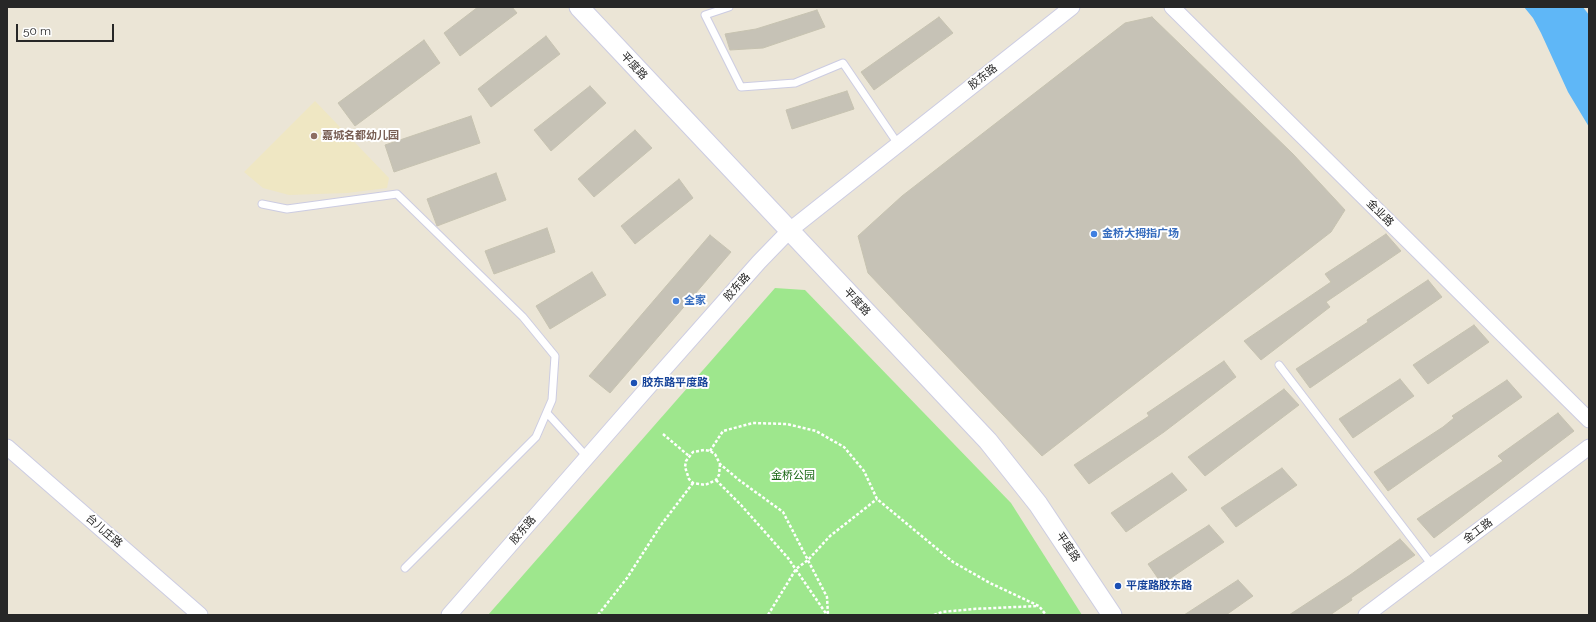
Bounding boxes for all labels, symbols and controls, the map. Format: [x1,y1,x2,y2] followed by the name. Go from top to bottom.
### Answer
[18,16,116,42] scale bar
[23,24,51,38] text: 50 m
[618,49,650,83] street label: 平度路
[966,62,1000,92] street label: 胶东路
[322,129,399,143] place label: 嘉城名都幼儿园
[309,131,319,141] marker: 嘉城名都幼儿园
[1364,197,1396,229] street label: 金业路
[1102,227,1179,241] place label: 金桥大拇指广场
[1089,229,1099,239] marker: 金桥大拇指广场
[721,270,753,304] street label: 胶东路
[841,285,873,319] street label: 平度路
[684,294,706,308] place label: 全家
[671,296,681,306] marker: 全家
[642,376,708,390] place label: 胶东路平度路
[629,378,639,388] marker: 胶东路平度路
[771,469,815,483] park label: 金桥公园
[83,512,125,550] street label: 台儿庄路
[507,513,539,547] street label: 胶东路
[1461,516,1495,546] street label: 金工路
[1053,530,1083,564] street label: 平度路
[1126,579,1192,593] place label: 平度路胶东路
[1113,581,1123,591] marker: 平度路胶东路

